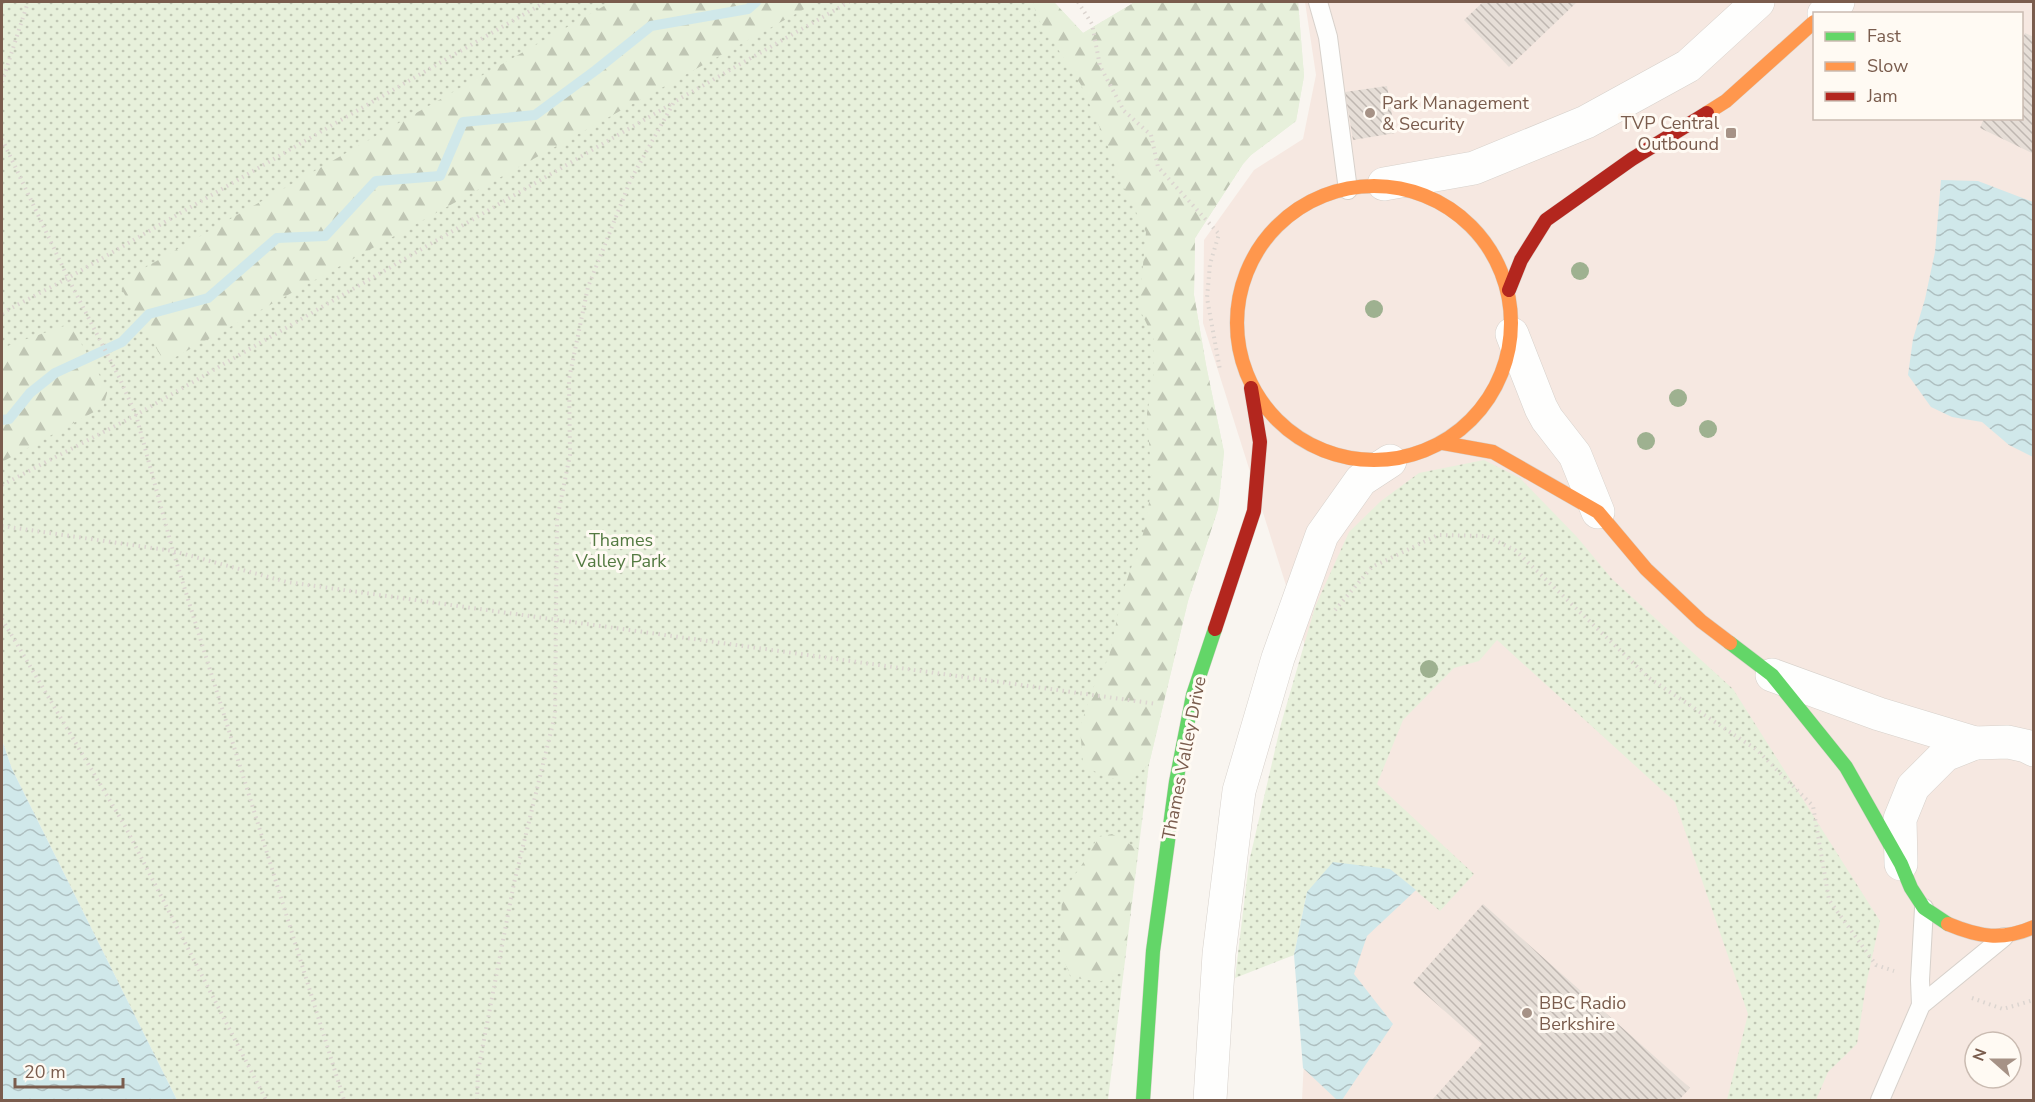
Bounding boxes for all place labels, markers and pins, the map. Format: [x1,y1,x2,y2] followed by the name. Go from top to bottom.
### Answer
[1382,91,1530,136] place label: Park Management & Security
[1363,106,1377,120] marker: Park Management & Security
[1621,111,1720,156] place label: TVP Central Outbound
[1724,126,1738,140] marker: TVP Central Outbound
[1539,991,1626,1036] place label: BBC Radio Berkshire
[1520,1006,1534,1020] marker: BBC Radio Berkshire

